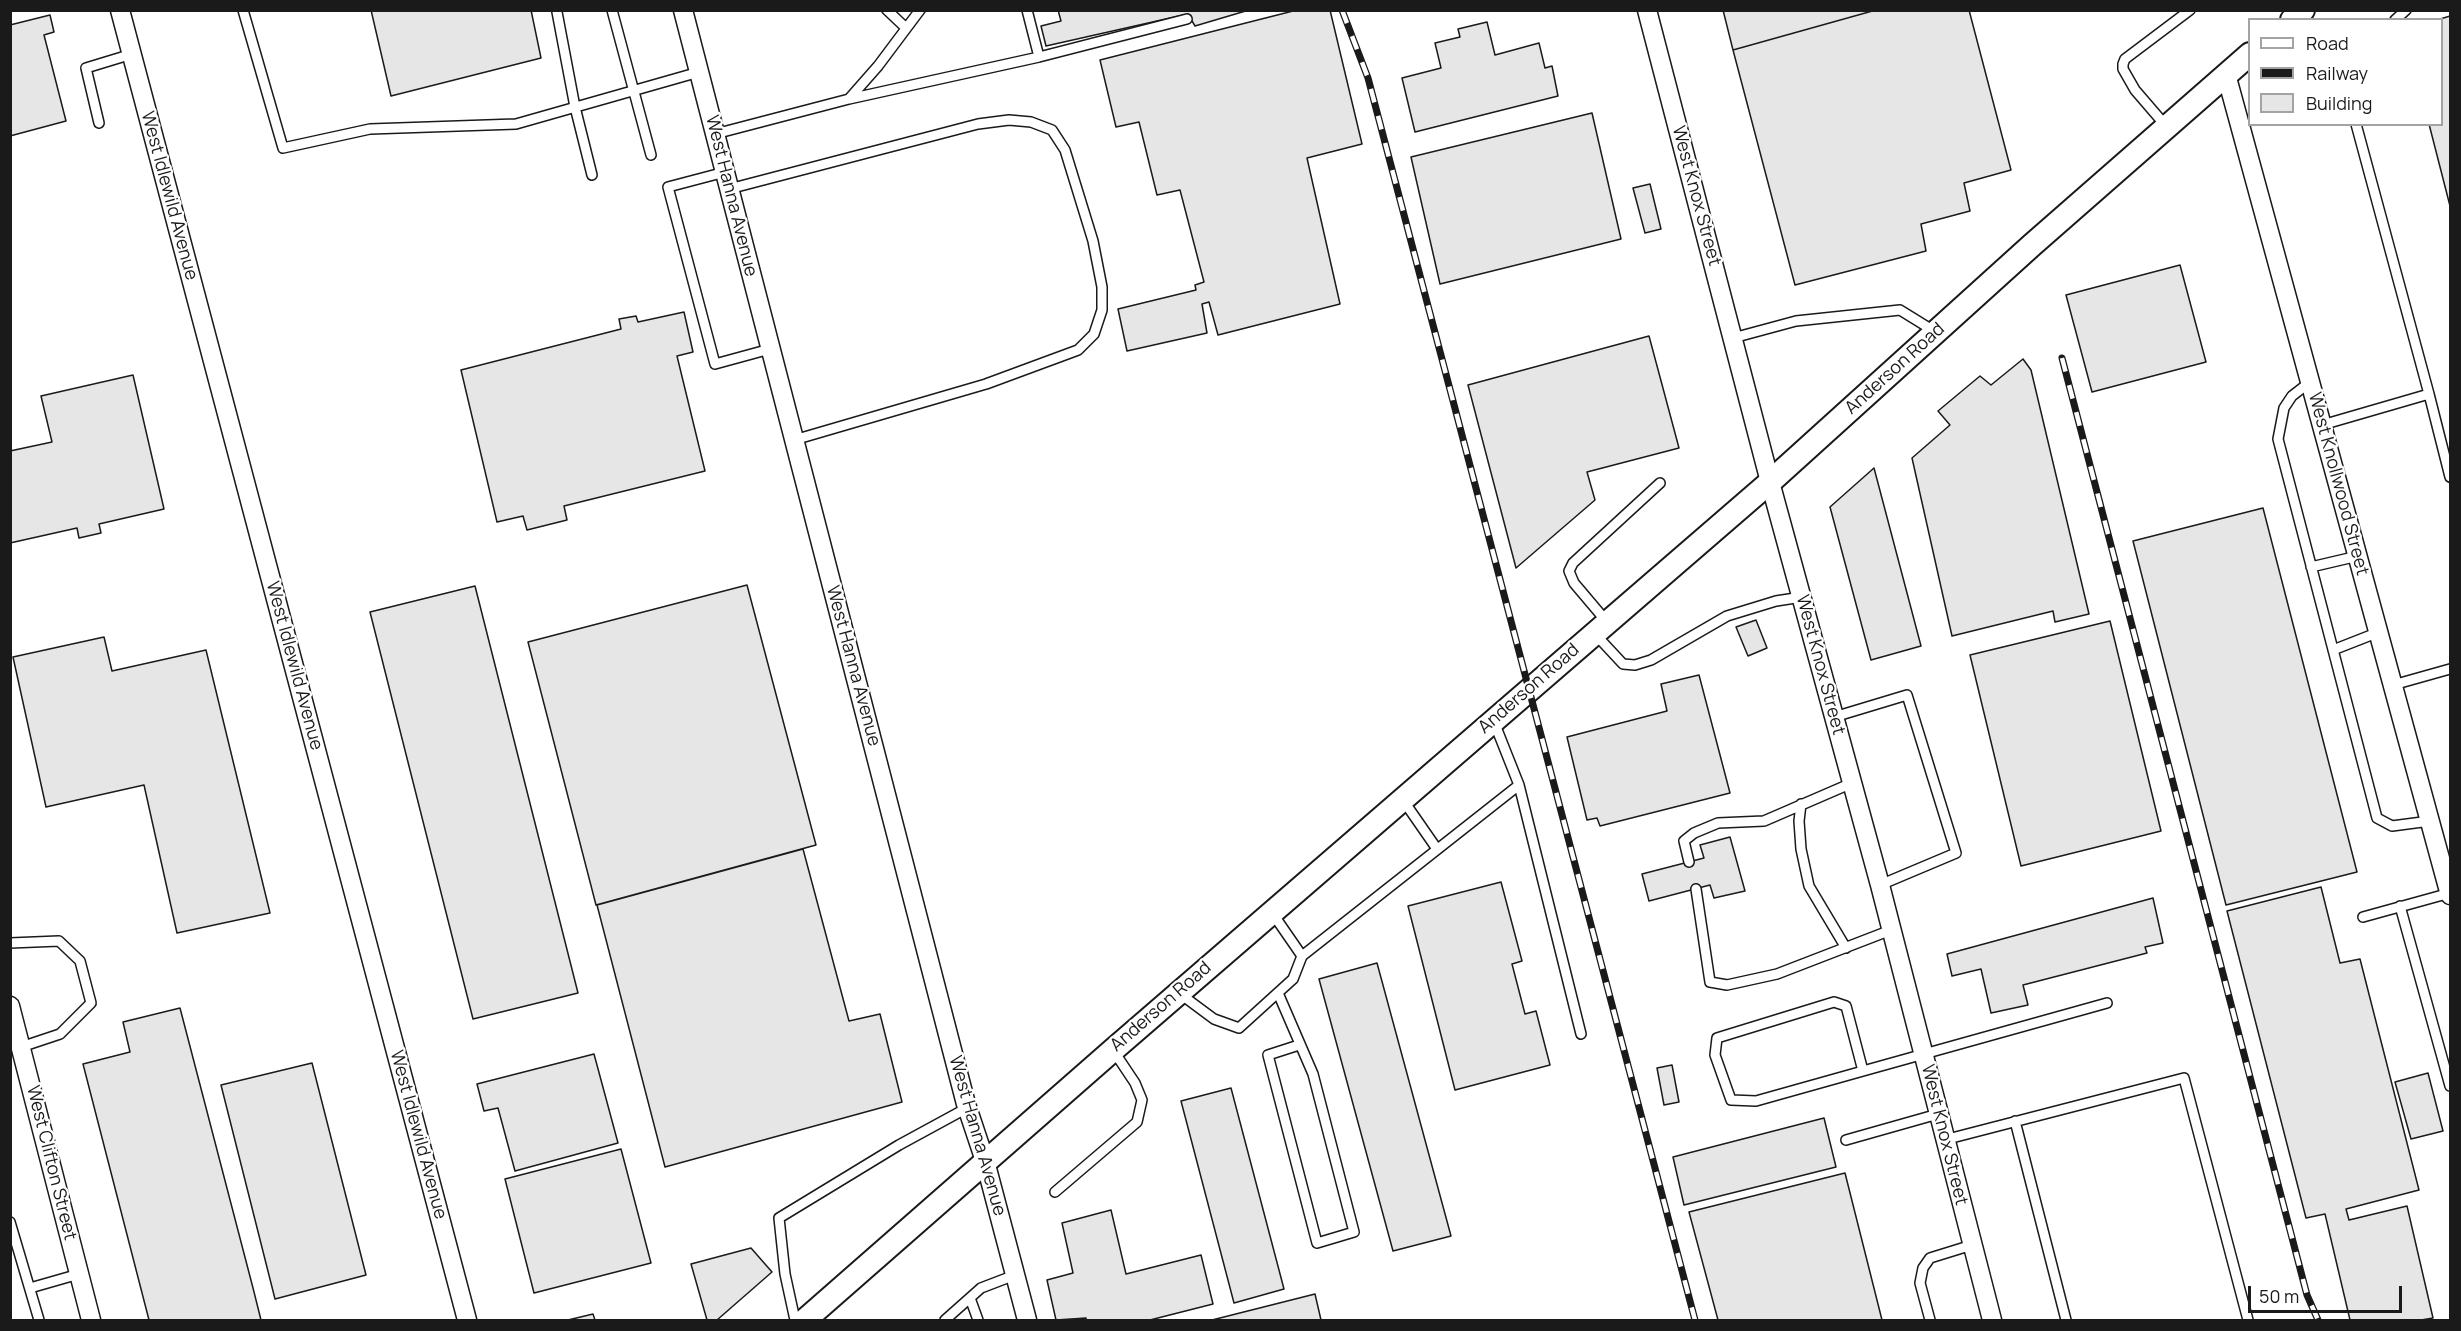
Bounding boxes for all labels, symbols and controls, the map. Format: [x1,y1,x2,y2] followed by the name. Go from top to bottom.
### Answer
[2248,18,2443,126] legend
[2306,31,2349,55] text: Road
[2306,61,2368,85] text: Railway
[2306,91,2372,115] text: Building
[136,109,202,283] street label: West Idlewild Avenue
[701,113,761,279] street label: West Hanna Avenue
[1667,124,1725,268] street label: West Knox Street
[1841,319,1949,419] street label: Anderson Road
[2303,390,2373,578] street label: West Knollwood Street
[261,579,327,753] street label: West Idlewild Avenue
[821,583,885,749] street label: West Hanna Avenue
[1791,593,1849,737] street label: West Knox Street
[1474,639,1584,739] street label: Anderson Road
[1106,957,1216,1057] street label: Anderson Road
[385,1048,451,1222] street label: West Idlewild Avenue
[944,1053,1010,1219] street label: West Hanna Avenue
[1916,1062,1972,1208] street label: West Knox Street
[21,1083,81,1243] street label: West Clifton Street
[2251,1274,2406,1312] scale bar
[2259,1284,2299,1308] text: 50 m

